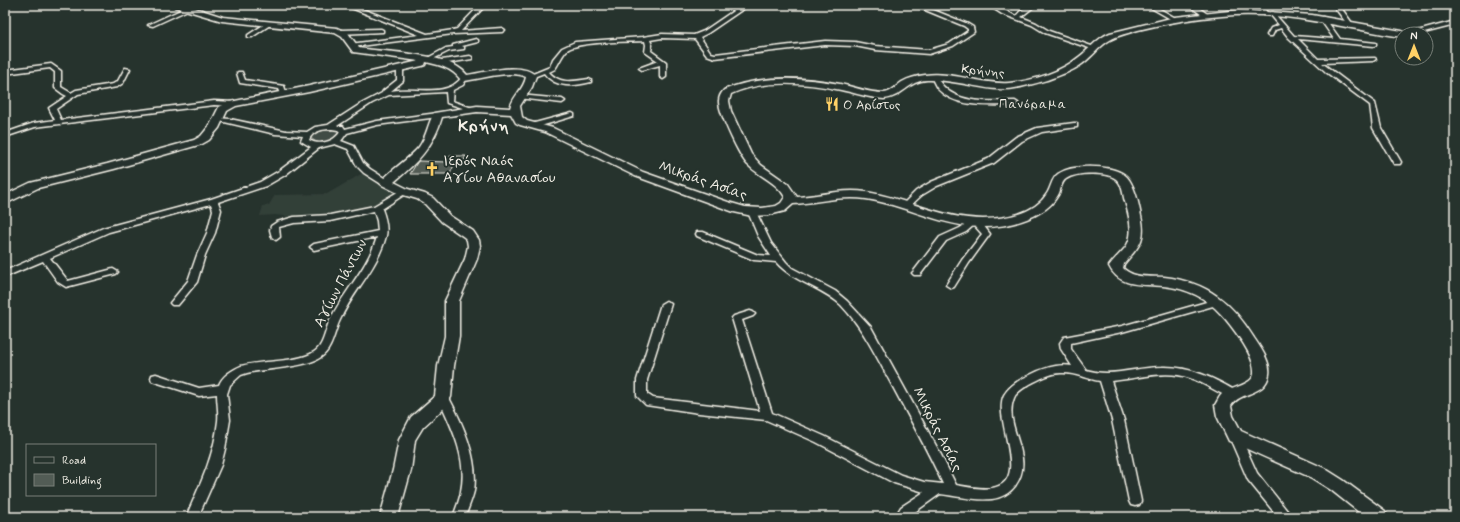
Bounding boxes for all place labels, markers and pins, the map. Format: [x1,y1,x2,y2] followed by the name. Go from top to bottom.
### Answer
[824,96,840,112] restaurant icon: Ο Αρίστος
[843,97,901,114] place label: Ο Αρίστος
[443,151,556,188] place label: Ιερός Ναός Αγίου Αθανασίου
[424,161,440,177] church icon: Ιερός Ναός Αγίου Αθανασίου

